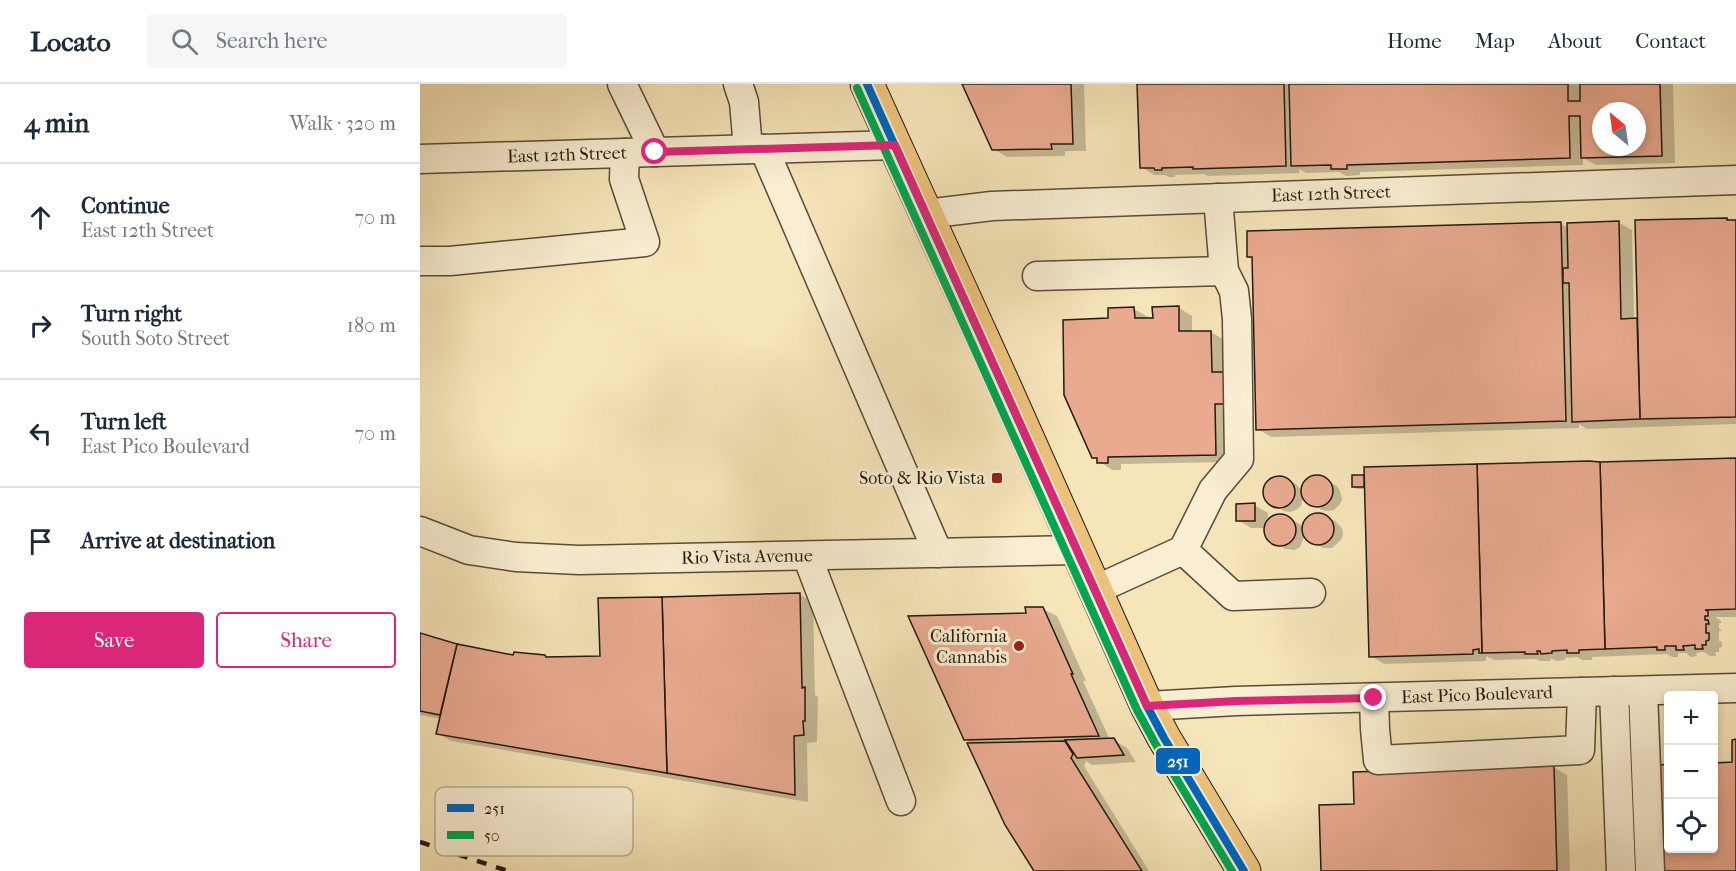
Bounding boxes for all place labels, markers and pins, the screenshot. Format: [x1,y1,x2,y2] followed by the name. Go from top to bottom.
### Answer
[859,468,986,489] place label: Soto & Rio Vista
[990,471,1004,485] marker: Soto & Rio Vista
[930,626,1008,668] place label: California Cannabis
[1012,639,1026,653] marker: California Cannabis

